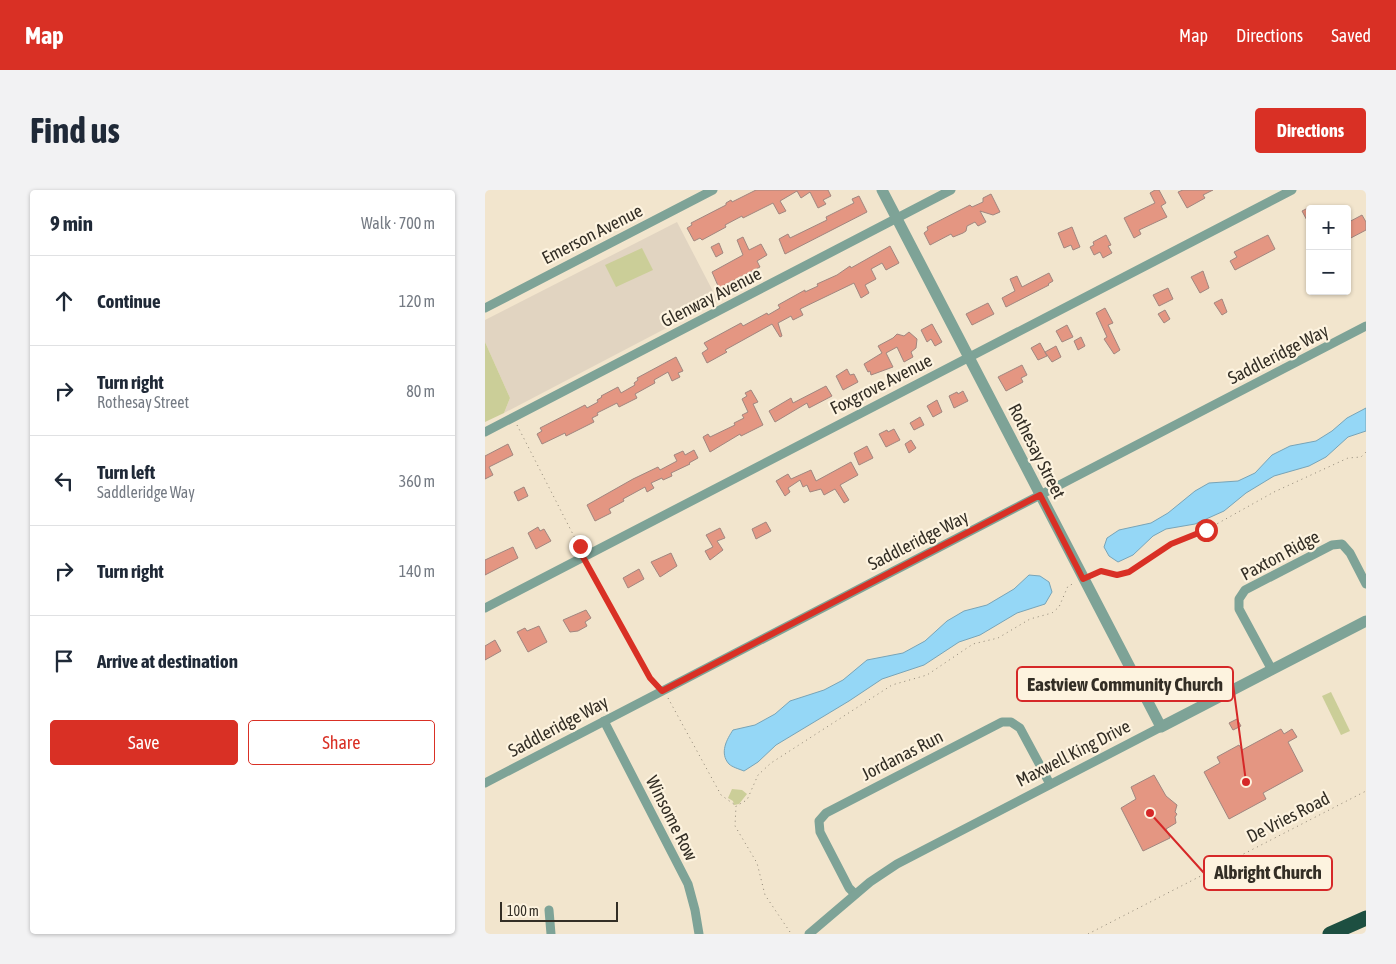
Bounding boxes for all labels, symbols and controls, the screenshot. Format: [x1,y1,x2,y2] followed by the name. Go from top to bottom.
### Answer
[25,22,64,49] text: Map
[1179,25,1208,46] text: Map
[1236,25,1303,46] text: Directions
[1331,25,1371,46] text: Saved
[1255,108,1366,153] button: Directions
[30,110,120,150] text: Find us
[538,200,646,268] street label: Emerson Avenue
[1306,205,1351,295] map controls
[1306,205,1351,250] button: +
[50,211,93,235] text: 9 min
[361,214,435,232] text: Walk · 700 m
[1306,250,1351,295] button: −
[657,263,765,331] street label: Glenway Avenue
[50,287,78,315] icon: ahead
[97,290,161,312] text: Continue
[399,292,435,310] text: 120 m
[1224,320,1332,388] street label: Saddleridge Way
[827,349,935,419] street label: Foxgrove Avenue
[97,371,164,393] text: Turn right
[50,377,78,405] icon: right
[406,382,435,400] text: 80 m
[97,393,189,411] text: Rothesay Street
[1004,400,1070,502] street label: Rothesay Street
[97,461,155,483] text: Turn left
[50,467,78,495] icon: left
[399,472,435,490] text: 360 m
[97,483,195,501] text: Saddleridge Way
[864,506,972,574] street label: Saddleridge Way
[1195,519,1218,542] route start
[1237,526,1323,584] street label: Paxton Ridge
[569,535,592,558] route end
[50,557,78,585] icon: right
[97,560,164,582] text: Turn right
[399,562,435,580] text: 140 m
[50,647,78,675] icon: arrive
[97,650,238,672] text: Arrive at destination
[1017,667,1233,701] callout: Eastview Community Church
[1027,673,1223,695] text: Eastview Community Church
[504,691,612,761] street label: Saddleridge Way
[1012,715,1134,791] street label: Maxwell King Drive
[50,720,238,765] button: Save
[248,720,435,765] button: Share
[858,725,946,785] street label: Jordanas Run
[642,772,702,864] street label: Winsome Row
[1243,787,1333,847] street label: De Vries Road
[1204,856,1332,890] callout: Albright Church
[1213,861,1322,883] text: Albright Church
[500,899,617,922] scale bar
[507,903,539,919] text: 100 m

